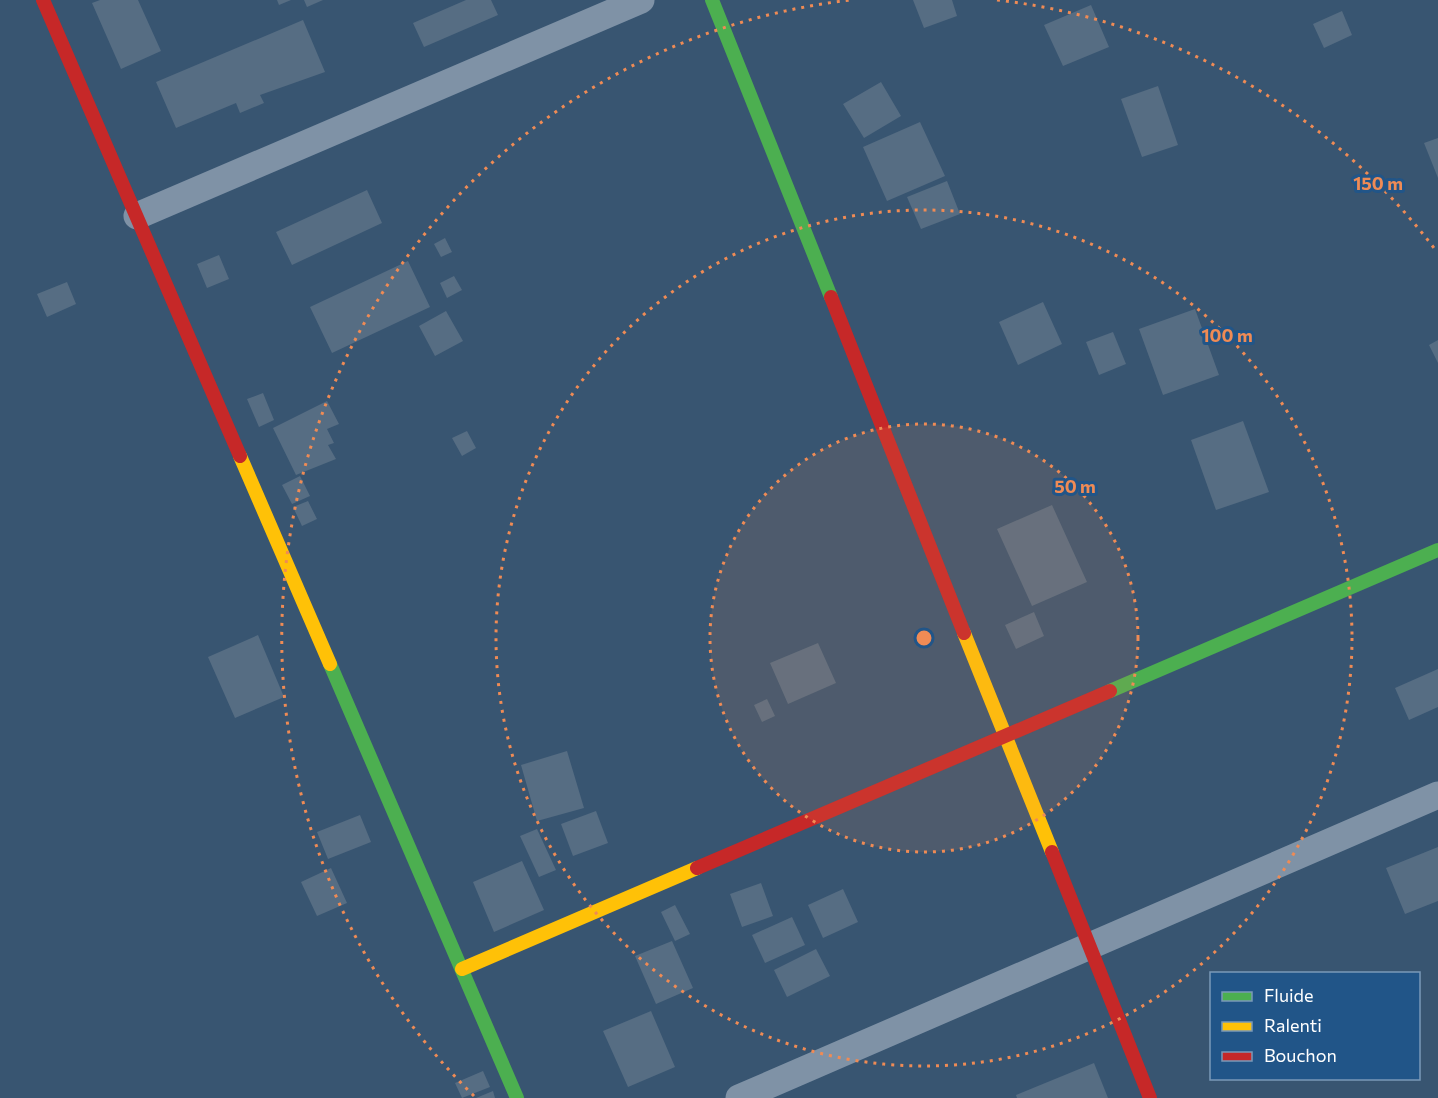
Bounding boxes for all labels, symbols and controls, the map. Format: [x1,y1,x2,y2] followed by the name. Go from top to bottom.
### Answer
[1353,172,1403,194] text: 150 m
[1201,324,1253,346] text: 100 m
[1054,475,1096,497] text: 50 m
[914,628,934,648] centre of rings
[1210,972,1420,1080] legend
[1264,984,1313,1006] text: Fluide
[1264,1014,1322,1036] text: Ralenti
[1264,1044,1337,1066] text: Bouchon

